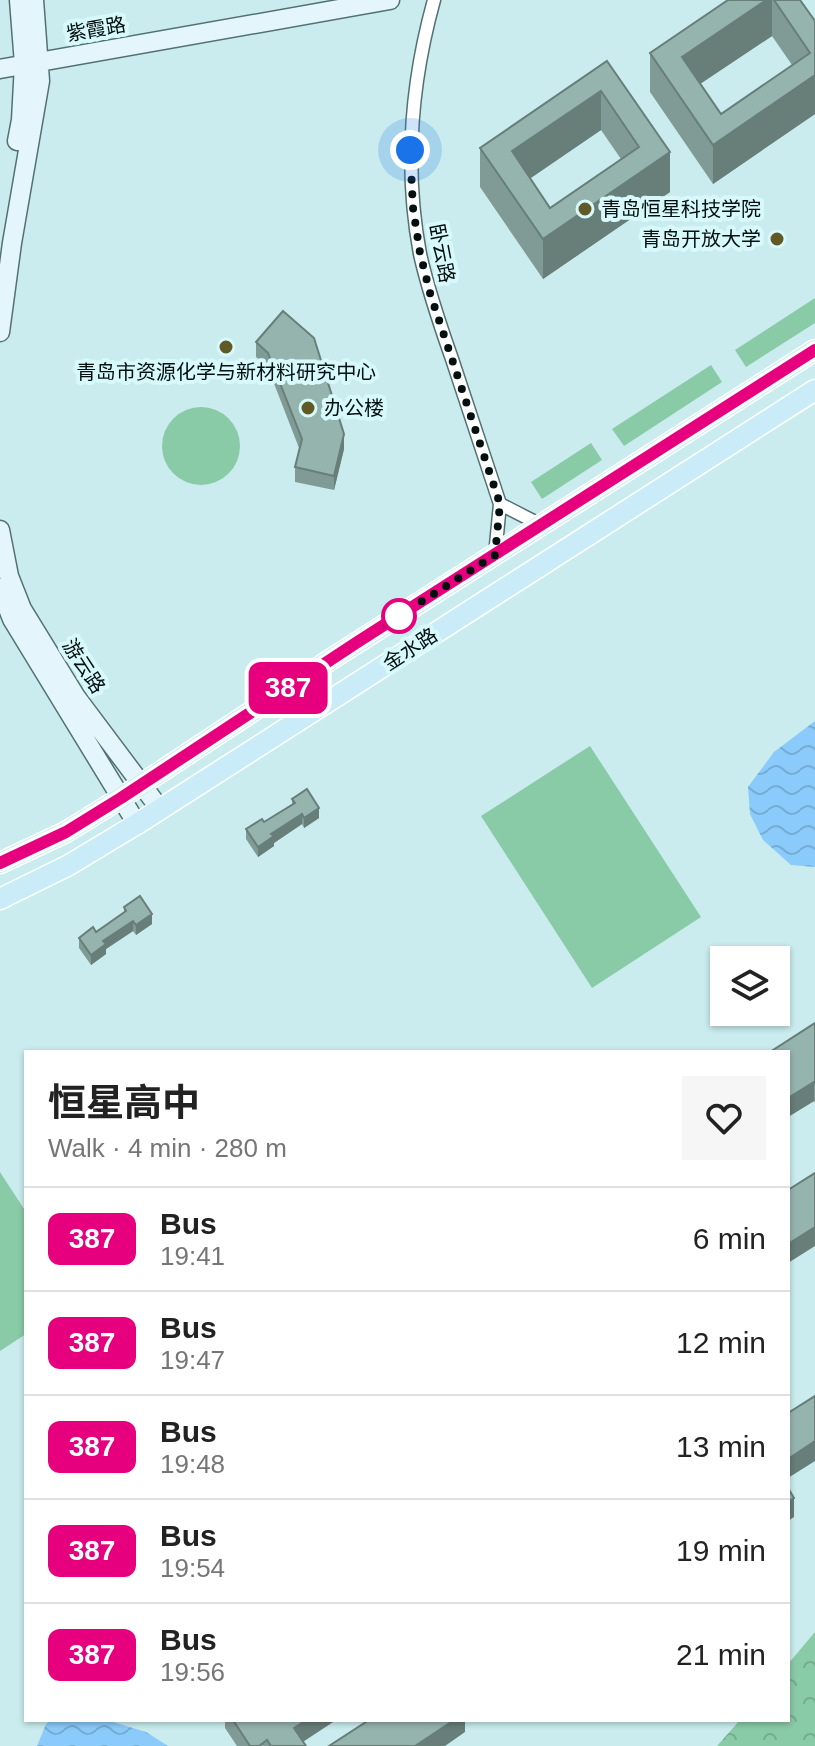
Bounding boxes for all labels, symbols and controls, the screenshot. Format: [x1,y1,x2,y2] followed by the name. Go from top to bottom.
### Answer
[65,13,127,45] street label: 紫霞路
[390,130,430,170] your location
[601,198,761,220] place label: 青岛恒星科技学院
[576,200,594,218] marker: 青岛恒星科技学院
[425,221,459,285] street label: 卧云路
[641,228,761,250] place label: 青岛开放大学
[768,230,786,248] marker: 青岛开放大学
[217,338,235,356] marker: 青岛市资源化学与新材料研究中心
[76,361,376,383] place label: 青岛市资源化学与新材料研究中心
[324,397,384,419] place label: 办公楼
[299,399,317,417] marker: 办公楼
[382,599,416,633] unlabelled marker
[379,623,441,675] street label: 金水路
[58,635,110,697] street label: 游云路
[242,662,334,714] line badge: 387
[265,672,311,703] text: 387
[710,946,790,1026] map controls
[710,946,790,1026] button: layers
[682,1076,766,1160] button: heart
[48,1082,200,1124] text: 恒星高中
[48,1133,287,1163] text: Walk · 4 min · 280 m
[160,1207,217,1240] text: Bus
[693,1222,766,1255] text: 6 min
[69,1223,115,1254] text: 387
[160,1241,225,1271] text: 19:41
[160,1311,217,1344] text: Bus
[676,1326,766,1359] text: 12 min
[69,1327,115,1358] text: 387
[160,1345,225,1375] text: 19:47
[160,1415,217,1448] text: Bus
[676,1430,766,1463] text: 13 min
[69,1431,115,1462] text: 387
[160,1449,225,1479] text: 19:48
[160,1519,217,1552] text: Bus
[676,1534,766,1567] text: 19 min
[69,1535,115,1566] text: 387
[160,1553,225,1583] text: 19:54
[160,1623,217,1656] text: Bus
[676,1638,766,1671] text: 21 min
[69,1639,115,1670] text: 387
[160,1657,225,1687] text: 19:56

